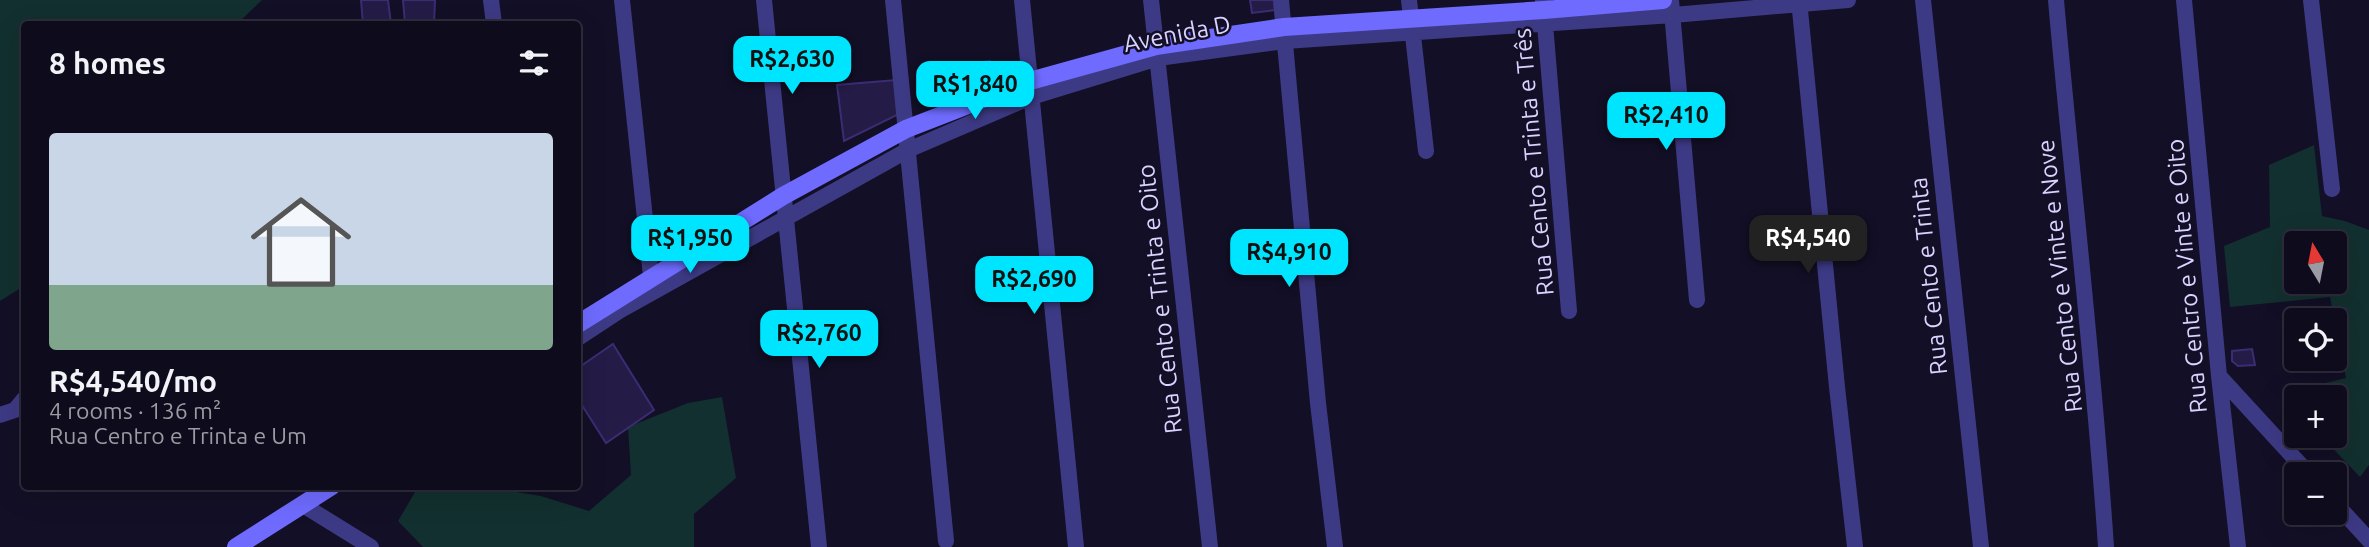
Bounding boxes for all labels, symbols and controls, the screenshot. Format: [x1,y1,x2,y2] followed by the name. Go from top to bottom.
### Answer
[1121,10,1233,57] street label: Avenida D
[1508,27,1559,297] street label: Rua Cento e Trinta e Três
[727,36,857,96] pin: R$2,630
[515,44,553,82] icon: filters
[49,46,166,80] text: 8 homes
[749,46,835,71] text: R$2,630
[910,61,1040,121] pin: R$1,840
[932,71,1018,96] text: R$1,840
[1601,92,1731,152] pin: R$2,410
[1623,102,1709,127] text: R$2,410
[2032,138,2087,414] street label: Rua Cento e Vinte e Nove
[2161,138,2212,414] street label: Rua Centro e Vinte e Oito
[1132,163,1187,435] street label: Rua Cento e Trinta e Oito
[1905,176,1952,376] street label: Rua Cento e Trinta
[238,179,364,305] icon: home
[625,216,755,275] pin: R$1,950
[1743,216,1873,275] pin: R$4,540
[647,225,733,250] text: R$1,950
[1765,225,1851,250] text: R$4,540
[1224,230,1354,289] pin: R$4,910
[2284,231,2347,294] north arrow
[2284,231,2347,525] map controls
[1246,239,1332,264] text: R$4,910
[969,256,1099,316] pin: R$2,690
[991,266,1077,291] text: R$2,690
[2284,308,2347,371] button: locate
[754,310,884,370] pin: R$2,760
[776,320,862,345] text: R$2,760
[49,364,217,398] text: R$4,540/mo
[2284,385,2347,448] button: +
[49,398,221,423] text: 4 rooms · 136 m²
[49,423,307,448] text: Rua Centro e Trinta e Um
[2284,462,2347,525] button: −

